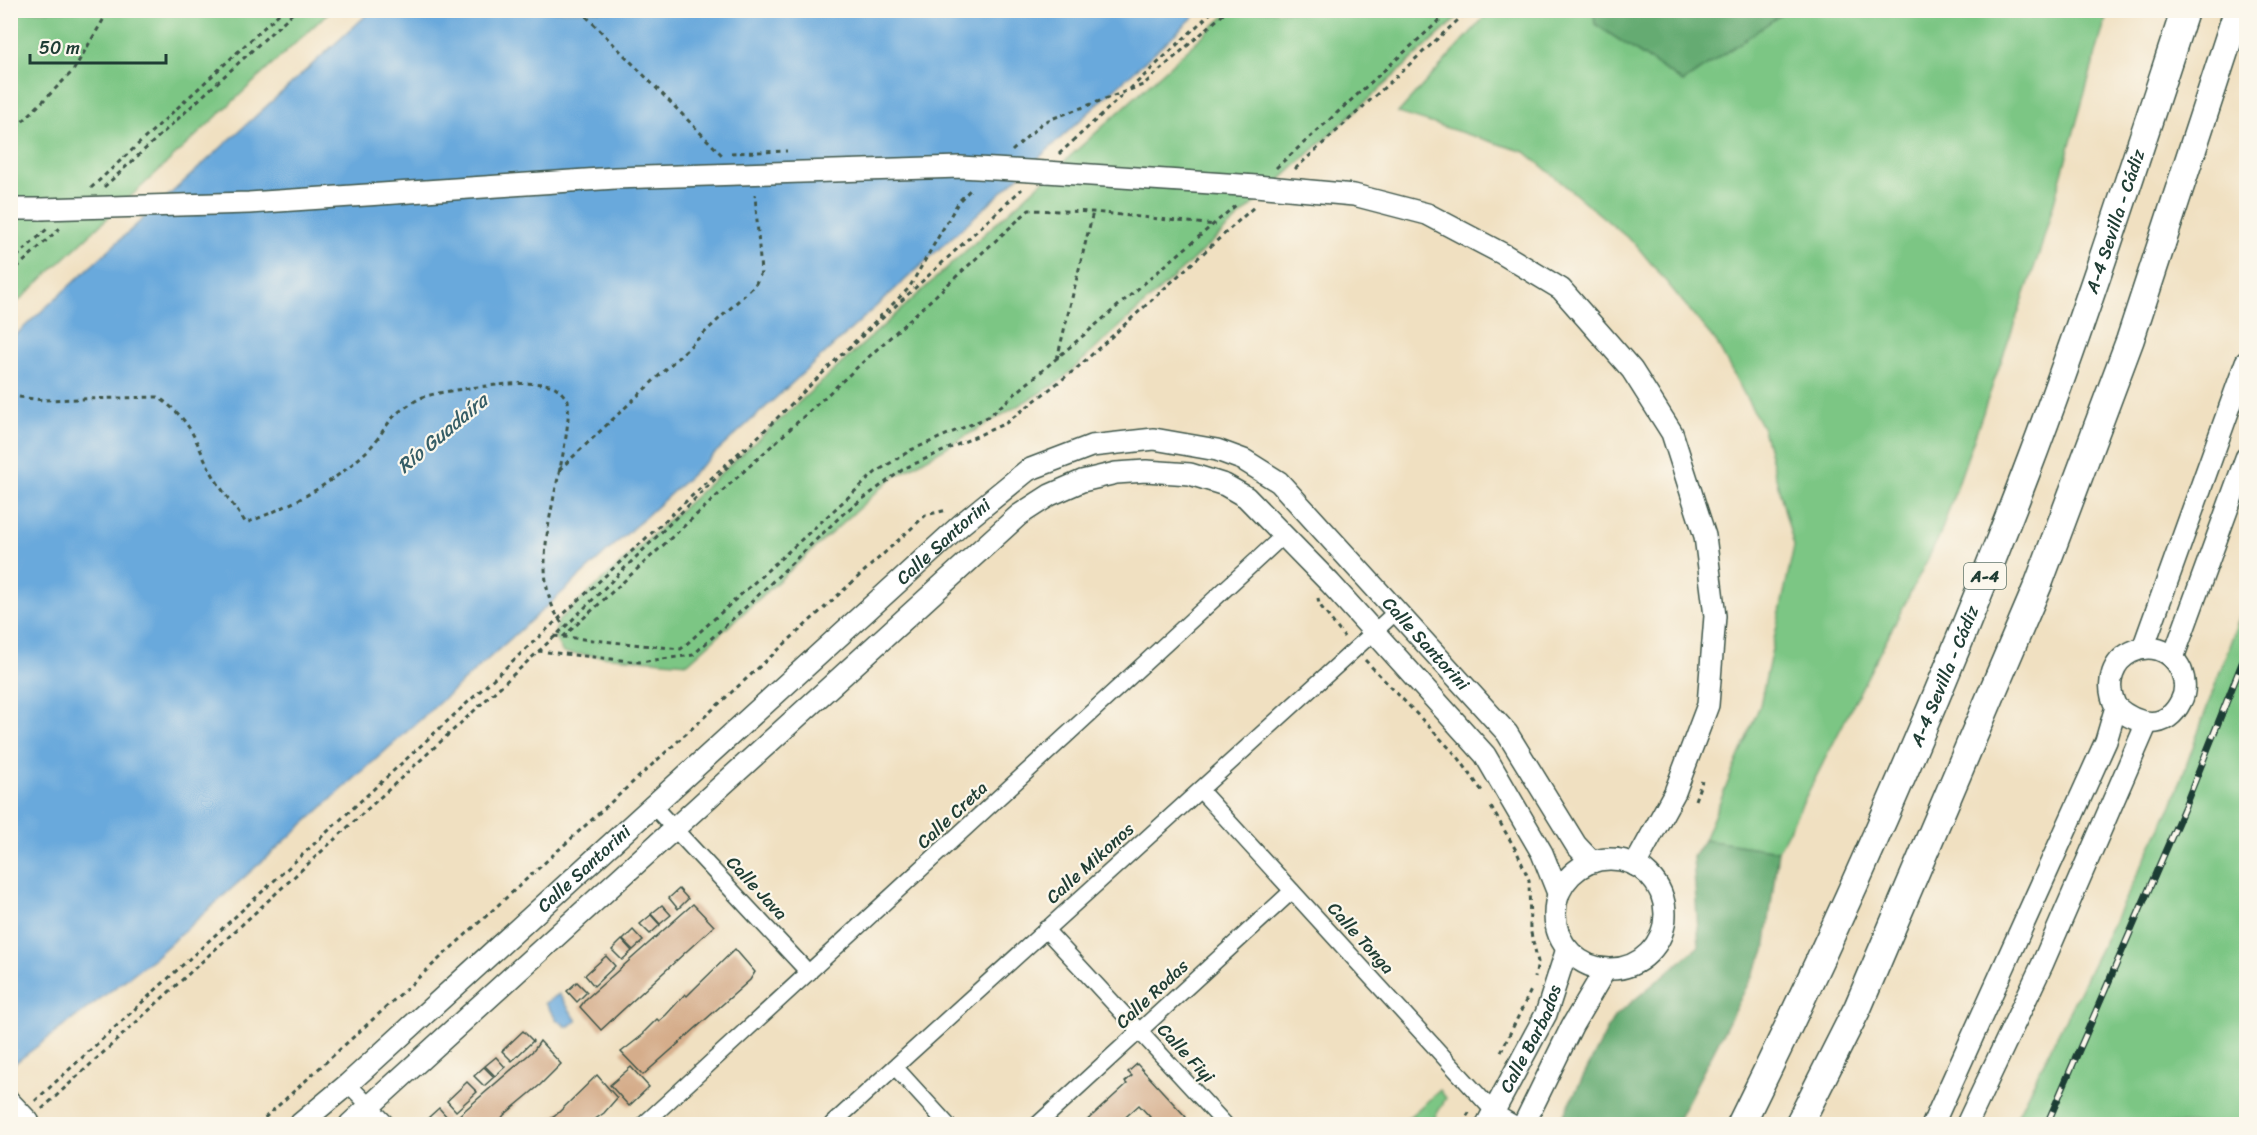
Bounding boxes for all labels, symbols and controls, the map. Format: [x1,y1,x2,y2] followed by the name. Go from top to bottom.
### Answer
[30,27,166,65] scale bar
[39,32,80,64] text: 50 m
[2076,144,2154,299] street label: A-4 Sevilla - Cádiz
[389,383,498,482] water label: Río Guadaíra
[888,489,999,593] street label: Calle Santorini
[1964,563,2006,589] road number: A-4
[1374,589,1478,699] street label: Calle Santorini
[1900,600,1988,753] street label: A-4 Sevilla - Cádiz
[909,773,995,857] street label: Calle Creta
[1038,814,1142,912] street label: Calle Mikonos
[529,816,639,921] street label: Calle Santorini
[718,848,796,928] street label: Calle Java
[1319,894,1403,982] street label: Calle Tonga
[1108,951,1197,1037] street label: Calle Rodas
[1491,980,1571,1099] street label: Calle Barbados
[1149,1015,1223,1092] street label: Calle Fiyi

